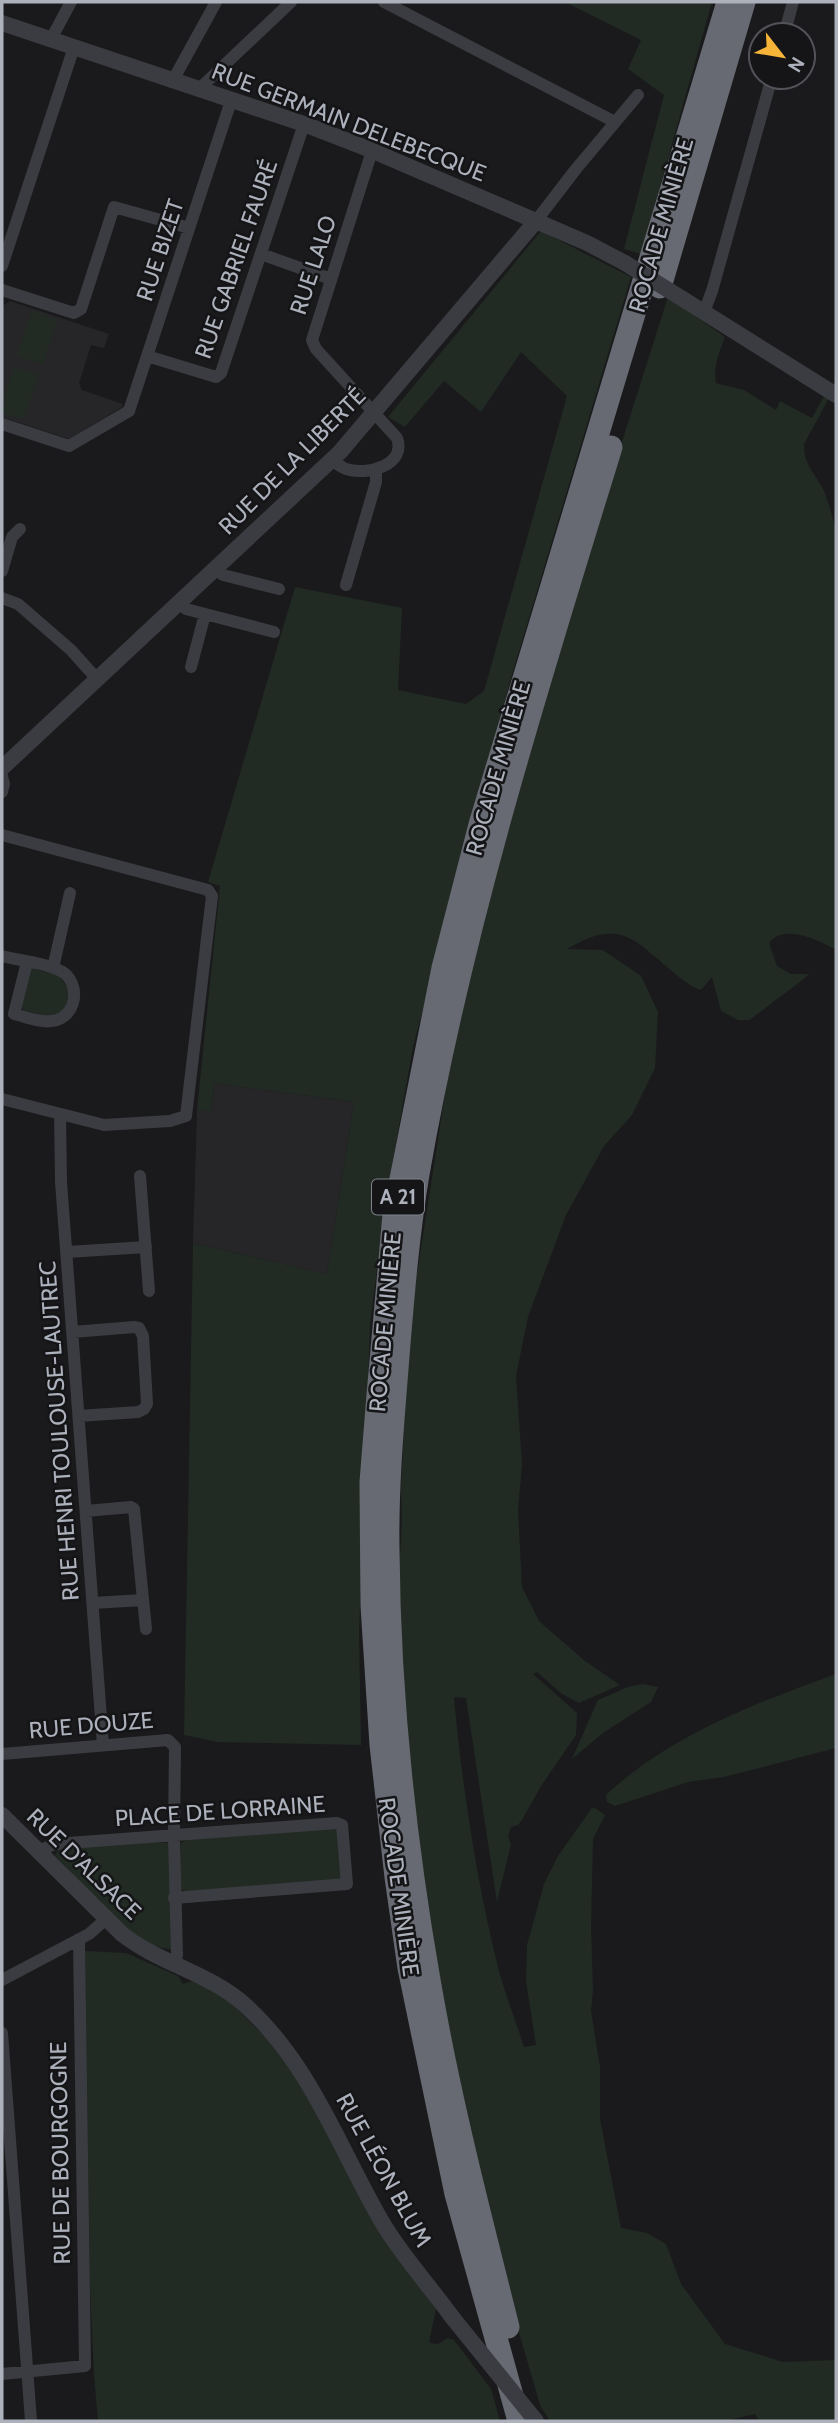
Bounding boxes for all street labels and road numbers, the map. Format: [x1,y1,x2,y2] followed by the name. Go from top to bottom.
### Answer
[208,57,490,187] street label: RUE GERMAIN DELEBECQUE
[622,134,699,316] street label: ROCADE MINIÈRE
[188,155,283,362] street label: RUE GABRIEL FAURÉ
[130,195,190,305] street label: RUE BIZET
[284,212,342,318] street label: RUE LALO
[212,381,371,540] street label: RUE DE LA LIBERTÉ
[459,677,536,859] street label: ROCADE MINIÈRE
[372,1180,424,1214] road number: A 21
[362,1231,407,1413] street label: ROCADE MINIÈRE
[33,1260,85,1602] street label: RUE HENRI TOULOUSE-LAUTREC
[28,1706,154,1744] street label: RUE DOUZE
[114,1790,326,1832] street label: PLACE DE LORRAINE
[373,1796,426,1978] street label: ROCADE MINIÈRE
[21,1802,147,1926] street label: RUE D'ALSACE
[44,2041,76,2265] street label: RUE DE BOURGOGNE
[330,2088,439,2252] street label: RUE LÉON BLUM

